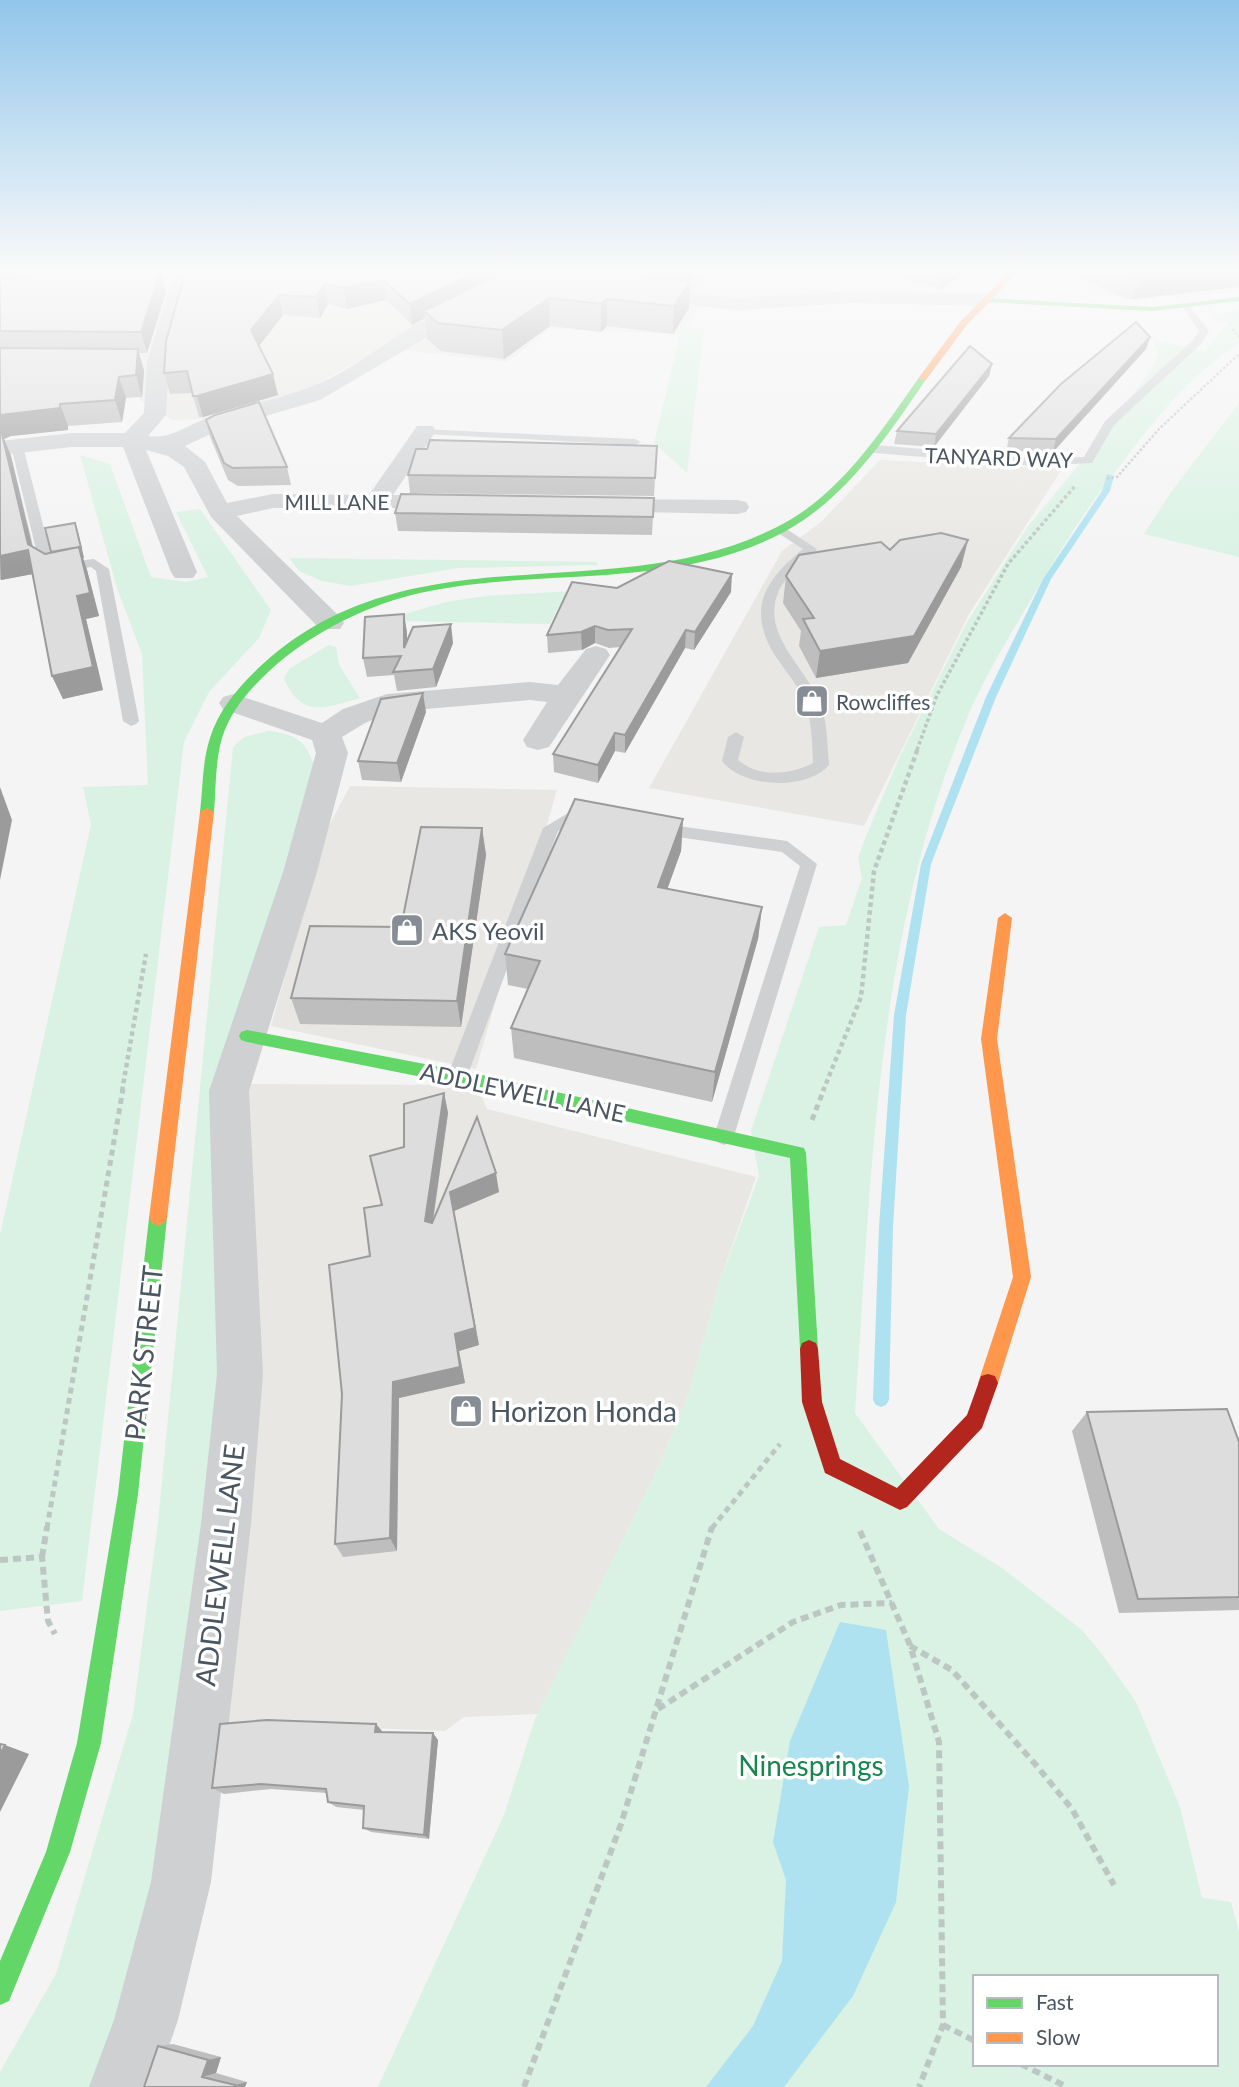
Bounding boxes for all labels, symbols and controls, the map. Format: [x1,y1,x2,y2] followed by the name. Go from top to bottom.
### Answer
[925,442,1074,472] street label: TANYARD WAY
[285,489,389,514] street label: MILL LANE
[793,682,831,720] shop icon: Rowcliffes
[836,689,930,714] place label: Rowcliffes
[388,911,426,949] shop icon: AKS Yeovil
[432,916,544,945] place label: AKS Yeovil
[418,1056,628,1128] street label: ADDLEWELL LANE
[117,1263,169,1442] street label: PARK STREET
[447,1392,485,1430] shop icon: Horizon Honda
[490,1394,677,1428] place label: Horizon Honda
[187,1442,251,1688] street label: ADDLEWELL LANE
[738,1748,884,1782] park label: Ninesprings
[973,1975,1218,2066] legend
[1036,1989,1074,2014] text: Fast
[1036,2024,1081,2049] text: Slow

